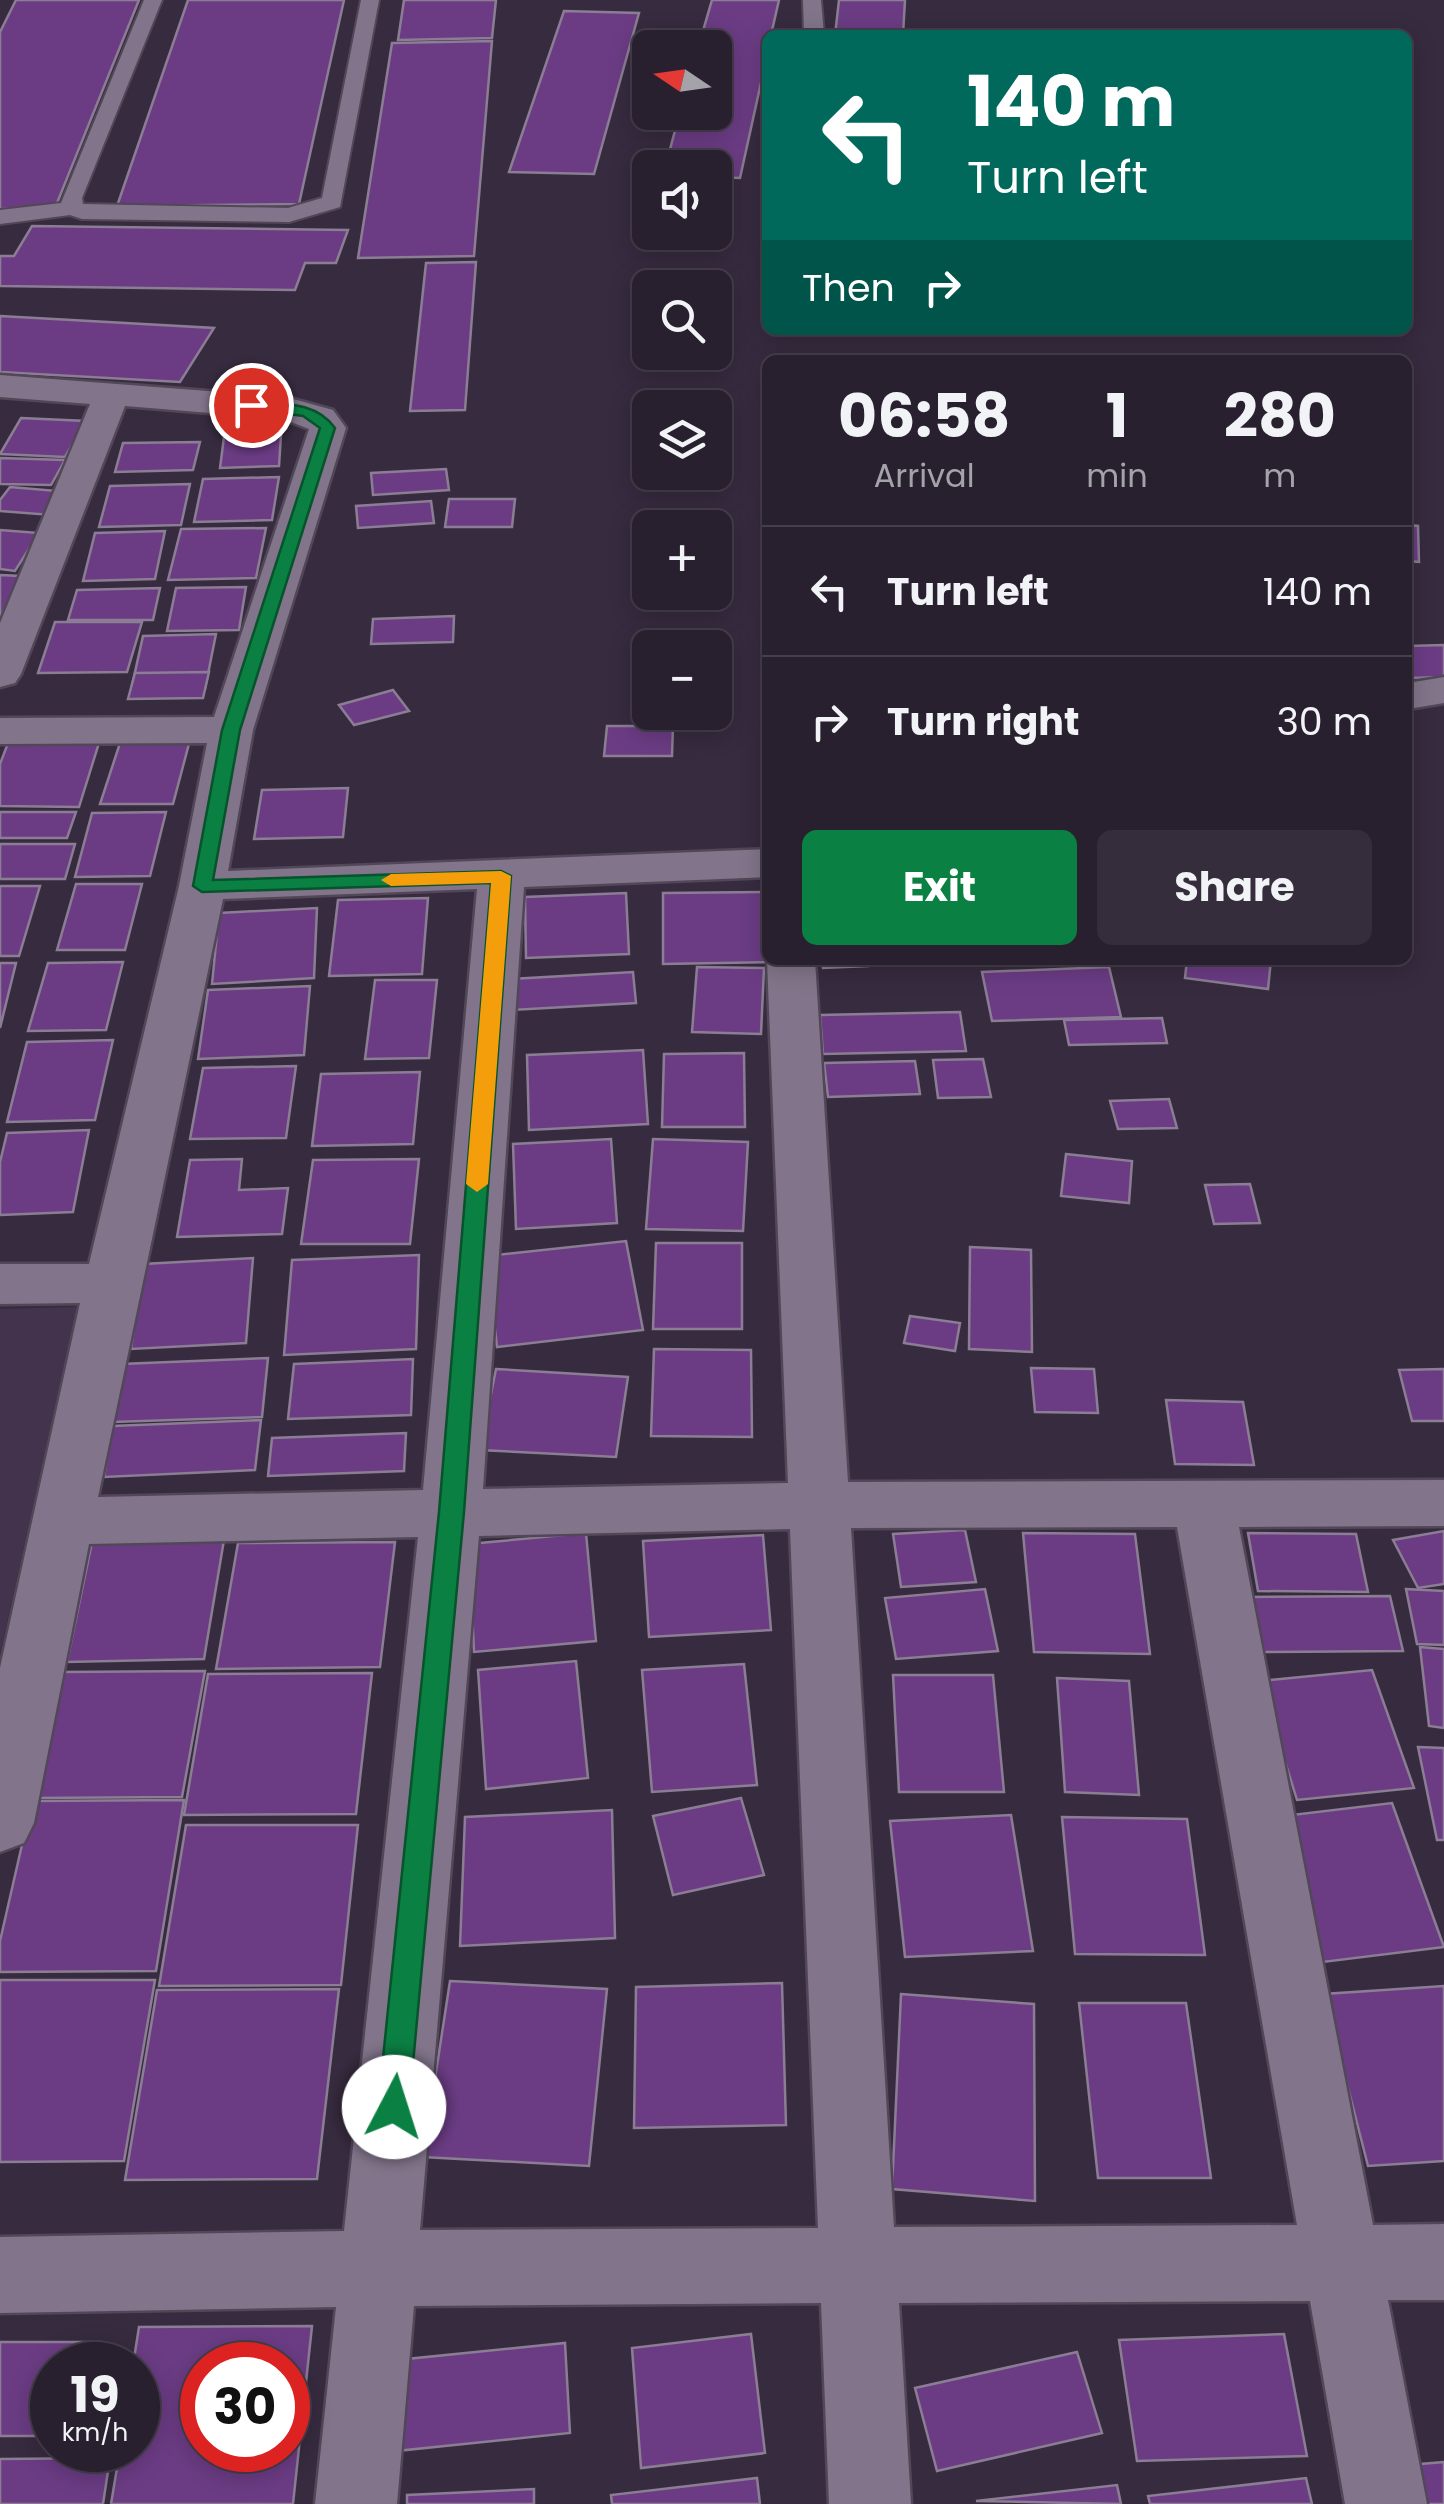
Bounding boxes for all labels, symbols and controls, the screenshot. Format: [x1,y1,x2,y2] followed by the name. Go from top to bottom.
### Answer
[632,30,732,130] north arrow
[632,30,732,730] map controls
[967,52,1175,151] text: 140 m
[802,70,932,200] icon: left
[967,146,1148,209] text: Turn left
[632,150,732,250] button: sound
[915,260,970,315] icon: right
[802,261,895,314] text: Then
[632,270,732,370] button: search
[209,363,294,448] pin
[838,374,1010,458] text: 06:58
[1106,374,1128,458] text: 1
[1224,374,1336,458] text: 280
[224,378,279,433] icon: arrive
[632,390,732,490] button: layers
[874,453,975,498] text: Arrival
[1086,453,1148,498] text: min
[1263,453,1296,498] text: m
[632,510,732,610] button: +
[802,564,857,619] icon: left
[887,565,1049,618] text: Turn left
[1263,565,1372,618] text: 140 m
[632,630,732,730] button: −
[802,694,857,749] icon: right
[887,695,1079,748] text: Turn right
[1276,695,1372,748] text: 30 m
[802,830,1077,945] button: Exit
[1097,830,1372,945] button: Share
[342,2055,446,2159] position arrow
[180,2342,310,2472] speed limit sign: 30
[70,2359,120,2430] text: 19
[62,2415,128,2450] text: km/h

